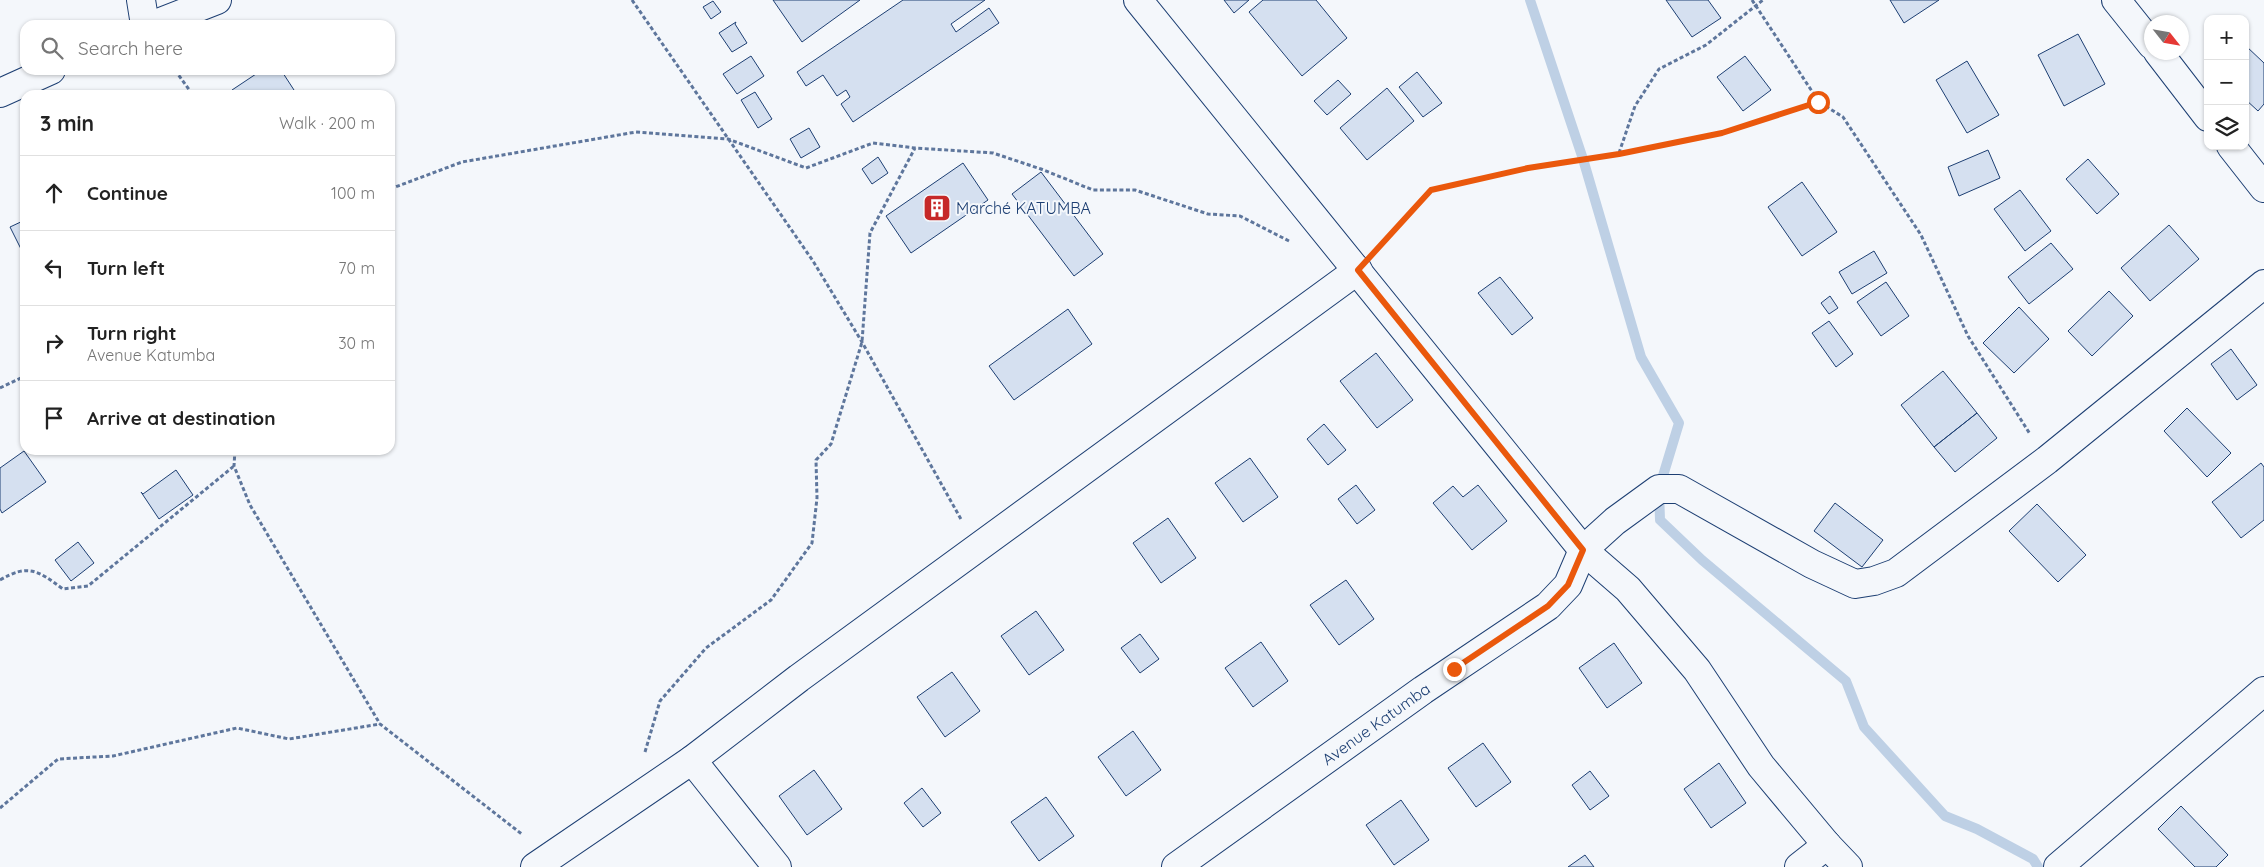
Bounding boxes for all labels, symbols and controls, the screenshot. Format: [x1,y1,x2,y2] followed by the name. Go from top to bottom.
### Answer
[2144,15,2189,60] north arrow
[2204,15,2249,150] map controls
[2204,15,2249,60] button: +
[20,20,395,75] search box
[38,34,66,62] icon: search
[78,36,183,60] text: Search here
[2204,60,2249,105] button: −
[1807,91,1830,114] route start
[2204,105,2249,150] button: layers
[40,110,94,136] text: 3 min
[279,113,375,133] text: Walk · 200 m
[40,179,68,207] icon: ahead
[87,181,168,205] text: Continue
[331,183,375,203] text: 100 m
[922,193,952,223] building icon: Marché KATUMBA
[956,198,1091,218] place label: Marché KATUMBA
[40,254,68,282] icon: left
[87,256,165,280] text: Turn left
[338,258,375,278] text: 70 m
[87,321,176,345] text: Turn right
[40,329,68,357] icon: right
[338,333,375,353] text: 30 m
[87,345,215,365] text: Avenue Katumba
[40,404,68,432] icon: arrive
[87,406,276,430] text: Arrive at destination
[1443,658,1466,681] route end
[1318,678,1434,769] street label: Avenue Katumba

